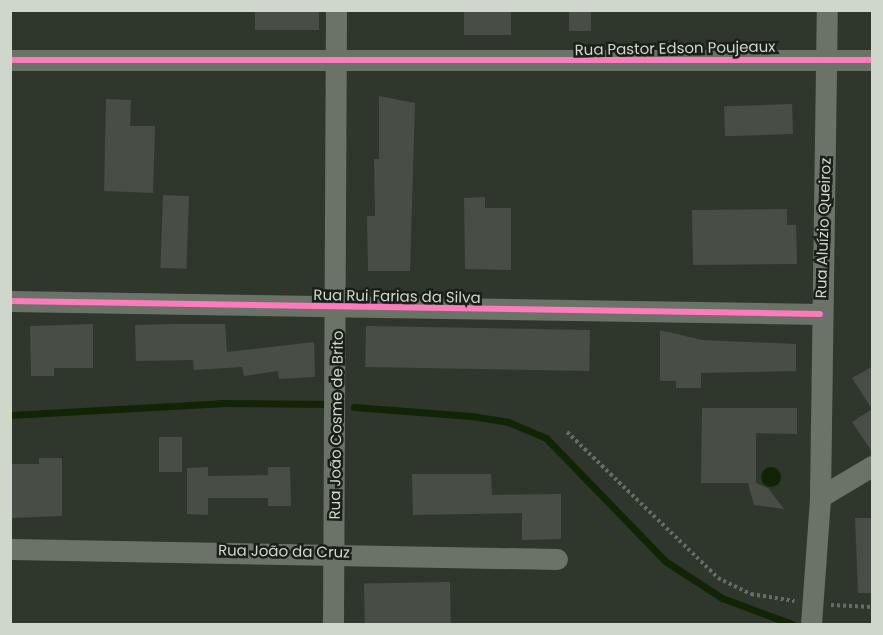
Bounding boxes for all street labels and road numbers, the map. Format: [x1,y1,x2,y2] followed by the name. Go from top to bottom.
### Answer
[574,37,776,59] street label: Rua Pastor Edson Poujeaux
[812,157,834,299] street label: Rua Aluízio Queiroz
[313,286,481,306] street label: Rua Rui Farias da Silva
[325,330,347,520] street label: Rua João Cosme de Brito
[218,541,350,561] street label: Rua João da Cruz

